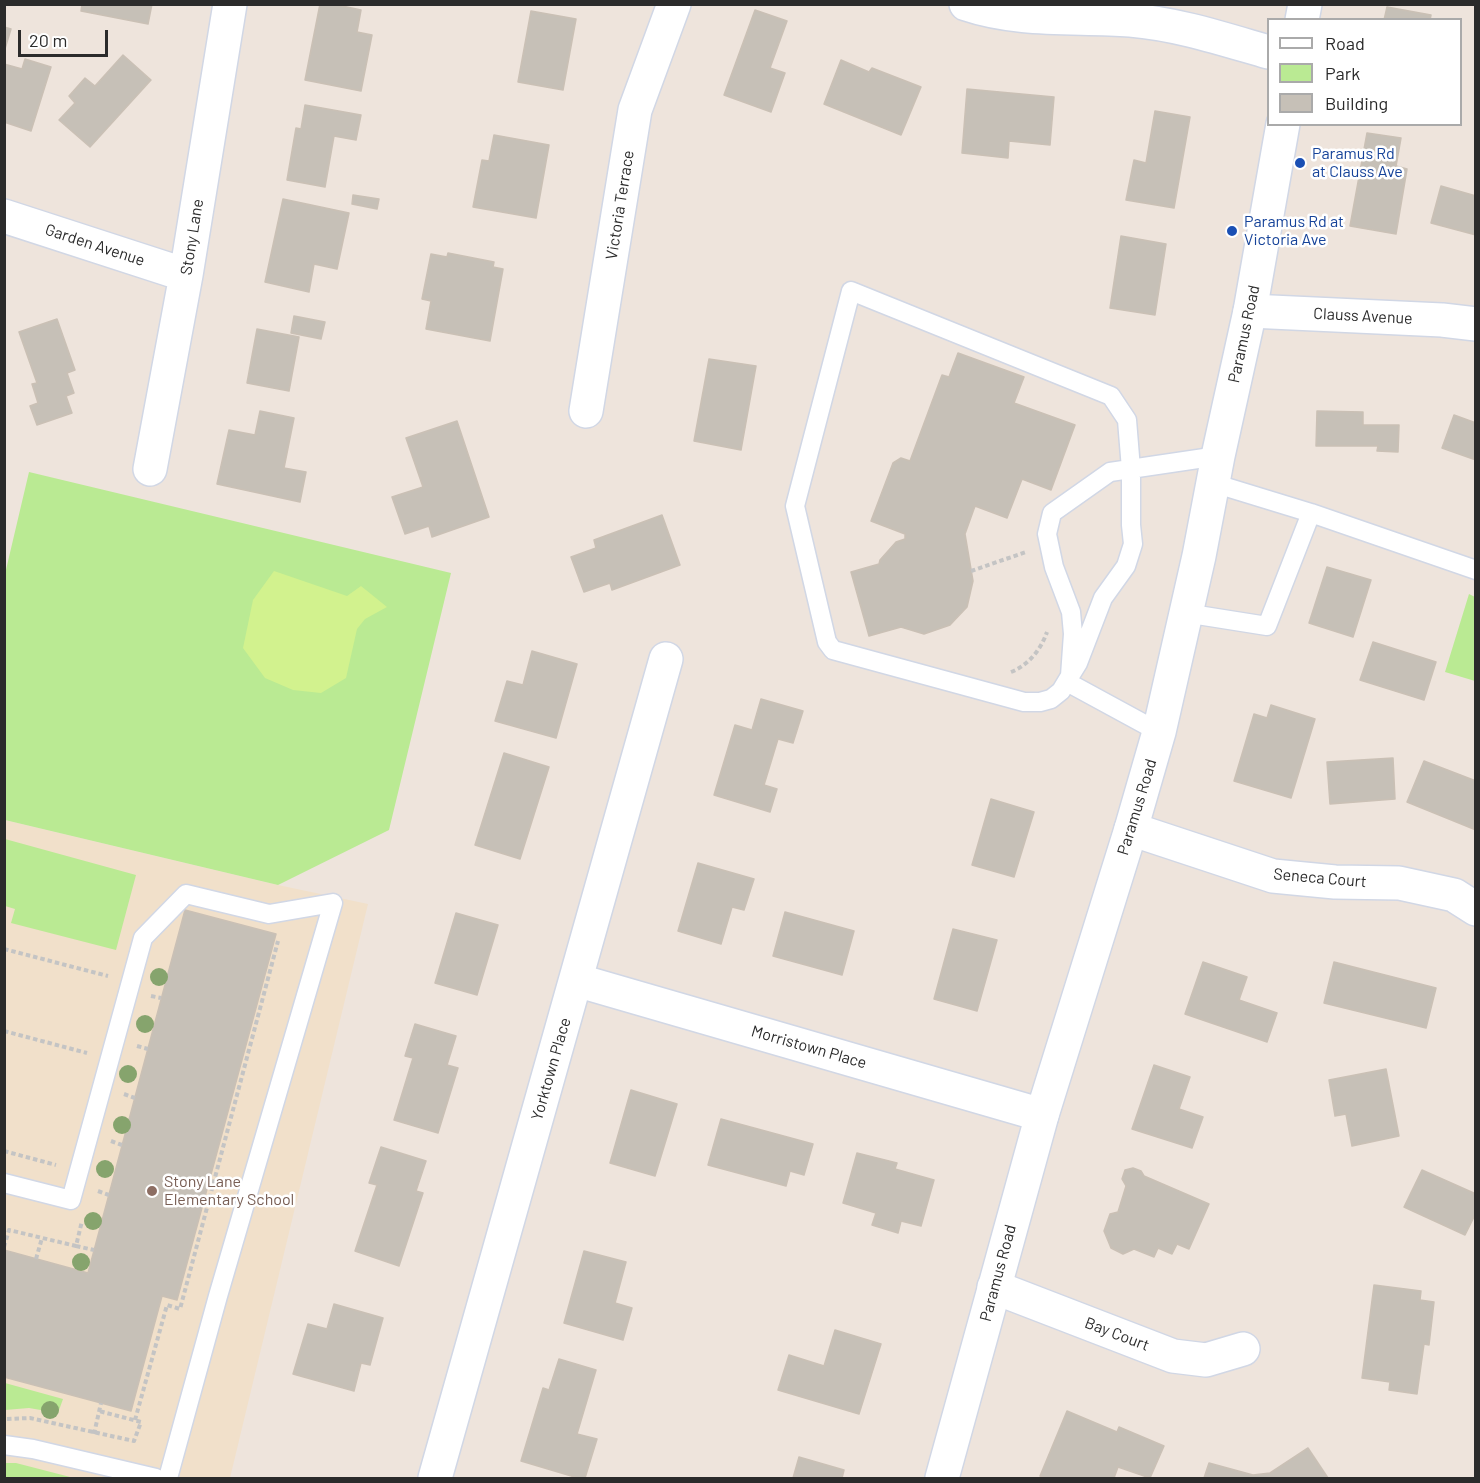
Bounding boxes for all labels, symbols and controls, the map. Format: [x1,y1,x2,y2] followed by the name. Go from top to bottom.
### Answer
[21,18,111,56] scale bar
[1267,18,1462,126] legend
[29,29,67,51] text: 20 m
[1325,32,1365,54] text: Road
[1325,62,1360,84] text: Park
[1325,92,1388,114] text: Building
[1312,144,1403,182] place label: Paramus Rd at Clauss Ave
[602,149,638,261] street label: Victoria Terrace
[1293,156,1307,170] marker: Paramus Rd at Clauss Ave
[176,197,208,277] street label: Stony Lane
[1244,212,1344,250] place label: Paramus Rd at Victoria Ave
[43,220,147,270] street label: Garden Avenue
[1225,224,1239,238] marker: Paramus Rd at Victoria Ave
[1224,283,1264,385] street label: Paramus Road
[1313,304,1413,328] street label: Clauss Avenue
[1113,757,1161,857] street label: Paramus Road
[1273,864,1367,892] street label: Seneca Court
[527,1015,575,1123] street label: Yorktown Place
[749,1021,869,1073] street label: Morristown Place
[164,1172,294,1210] place label: Stony Lane Elementary School
[145,1184,159,1198] marker: Stony Lane Elementary School
[976,1222,1020,1324] street label: Paramus Road
[1082,1313,1152,1355] street label: Bay Court

